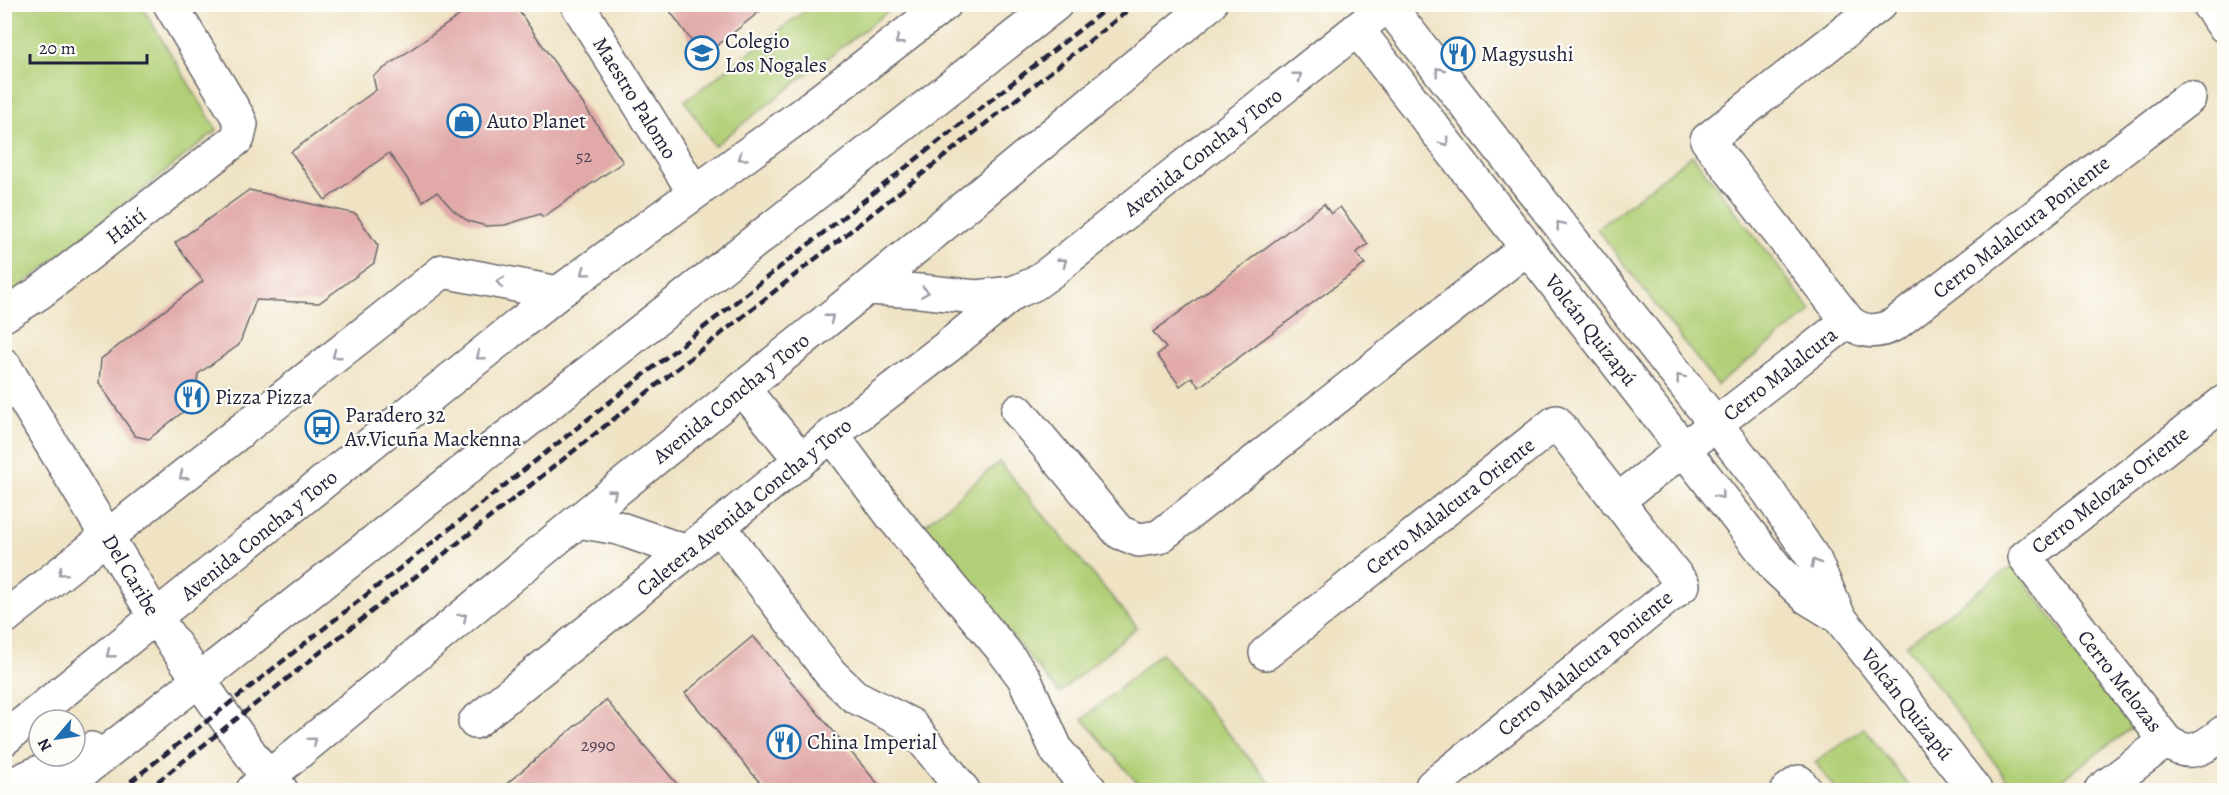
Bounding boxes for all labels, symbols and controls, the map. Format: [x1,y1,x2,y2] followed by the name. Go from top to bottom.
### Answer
[30,27,147,65] scale bar
[725,27,827,79] place label: Colegio Los Nogales
[586,32,684,164] street label: Maestro Palomo
[894,33,905,44] one-way arrow
[684,35,720,71] school or university icon: Colegio Los Nogales
[39,36,76,60] text: 20 m
[1440,36,1476,72] restaurant icon: Magysushi
[1481,40,1574,68] place label: Magysushi
[1436,67,1447,78] one-way arrow
[1292,73,1303,84] one-way arrow
[1117,81,1288,223] street label: Avenida Concha y Toro
[446,103,482,139] shop icon: Auto Planet
[486,107,586,135] place label: Auto Planet
[1437,135,1448,146] one-way arrow
[576,144,593,168] house number: 52
[1927,149,2115,305] street label: Cerro Malalcura Poniente
[738,150,749,161] one-way arrow
[100,201,152,251] street label: Haití
[1556,220,1567,231] one-way arrow
[1056,259,1067,270] one-way arrow
[581,265,592,276] one-way arrow
[1538,267,1644,392] street label: Volcán Quizapú
[496,276,506,289] one-way arrow
[921,285,930,297] one-way arrow
[824,314,835,325] one-way arrow
[1717,320,1843,427] street label: Cerro Malalcura
[646,326,815,471] street label: Avenida Concha y Toro
[332,348,343,359] one-way arrow
[476,349,487,360] one-way arrow
[1677,374,1688,385] one-way arrow
[174,379,210,415] restaurant icon: Pizza Pizza
[215,383,312,411] place label: Pizza Pizza
[344,401,522,453] place label: Paradero 32 Av.Vicuña Mackenna
[304,409,340,445] bus stop icon: Paradero 32 Av.Vicuña Mackenna
[630,411,858,603] street label: Caletera Avenida Concha y Toro
[2025,420,2195,560] street label: Cerro Melozas Oriente
[1359,431,1541,581] street label: Cerro Malalcura Oriente
[174,463,343,608] street label: Avenida Concha y Toro
[179,469,190,480] one-way arrow
[1712,488,1723,499] one-way arrow
[606,489,617,500] one-way arrow
[96,529,166,621] street label: Del Caribe
[1811,559,1822,570] one-way arrow
[58,565,69,576] one-way arrow
[1492,584,1678,742] street label: Cerro Malalcura Poniente
[456,613,467,624] one-way arrow
[2071,624,2169,738] street label: Cerro Melozas
[1854,641,1960,766] street label: Volcán Quizapú
[106,647,117,658] one-way arrow
[27,708,87,768] north arrow
[766,724,802,760] restaurant icon: China Imperial
[807,728,937,756] place label: China Imperial
[581,733,615,757] house number: 2990
[32,734,57,755] text: N
[306,738,317,749] one-way arrow

